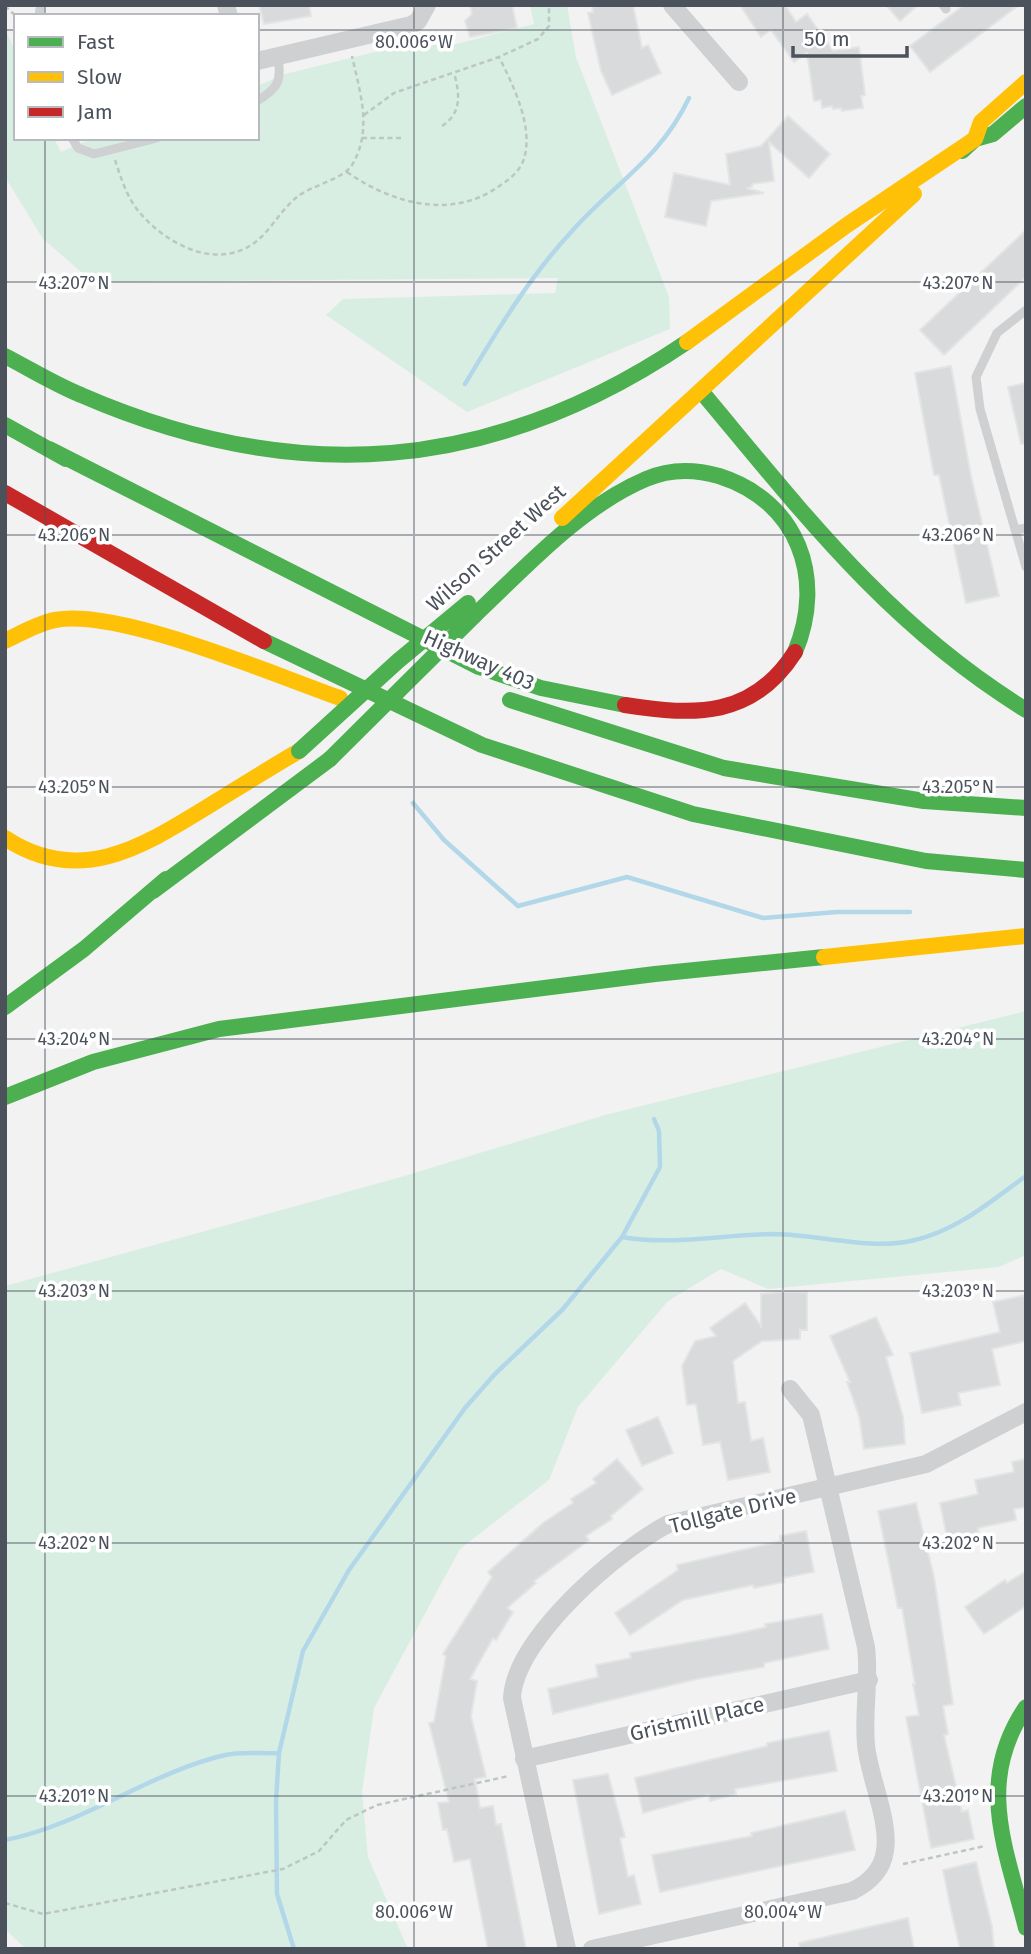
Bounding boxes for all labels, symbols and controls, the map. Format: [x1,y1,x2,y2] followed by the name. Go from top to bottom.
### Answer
[14,14,259,140] legend
[793,14,907,58] scale bar
[804,26,850,52] text: 50 m
[77,29,115,55] text: Fast
[375,31,453,53] text: 80.006°W
[77,64,122,90] text: Slow
[77,99,113,125] text: Jam
[38,272,110,294] text: 43.207°N
[922,272,994,294] text: 43.207°N
[421,479,571,617] street label: Wilson Street West
[38,524,110,546] text: 43.206°N
[922,524,994,546] text: 43.206°N
[420,624,538,696] street label: Highway 403
[38,776,110,798] text: 43.205°N
[922,776,994,798] text: 43.205°N
[38,1028,110,1050] text: 43.204°N
[922,1028,994,1050] text: 43.204°N
[38,1280,110,1302] text: 43.203°N
[922,1280,994,1302] text: 43.203°N
[667,1483,799,1539] street label: Tollgate Drive
[38,1532,110,1554] text: 43.202°N
[922,1532,994,1554] text: 43.202°N
[627,1691,767,1747] street label: Gristmill Place
[39,1785,109,1807] text: 43.201°N
[923,1785,993,1807] text: 43.201°N
[375,1901,453,1923] text: 80.006°W
[744,1901,822,1923] text: 80.004°W

